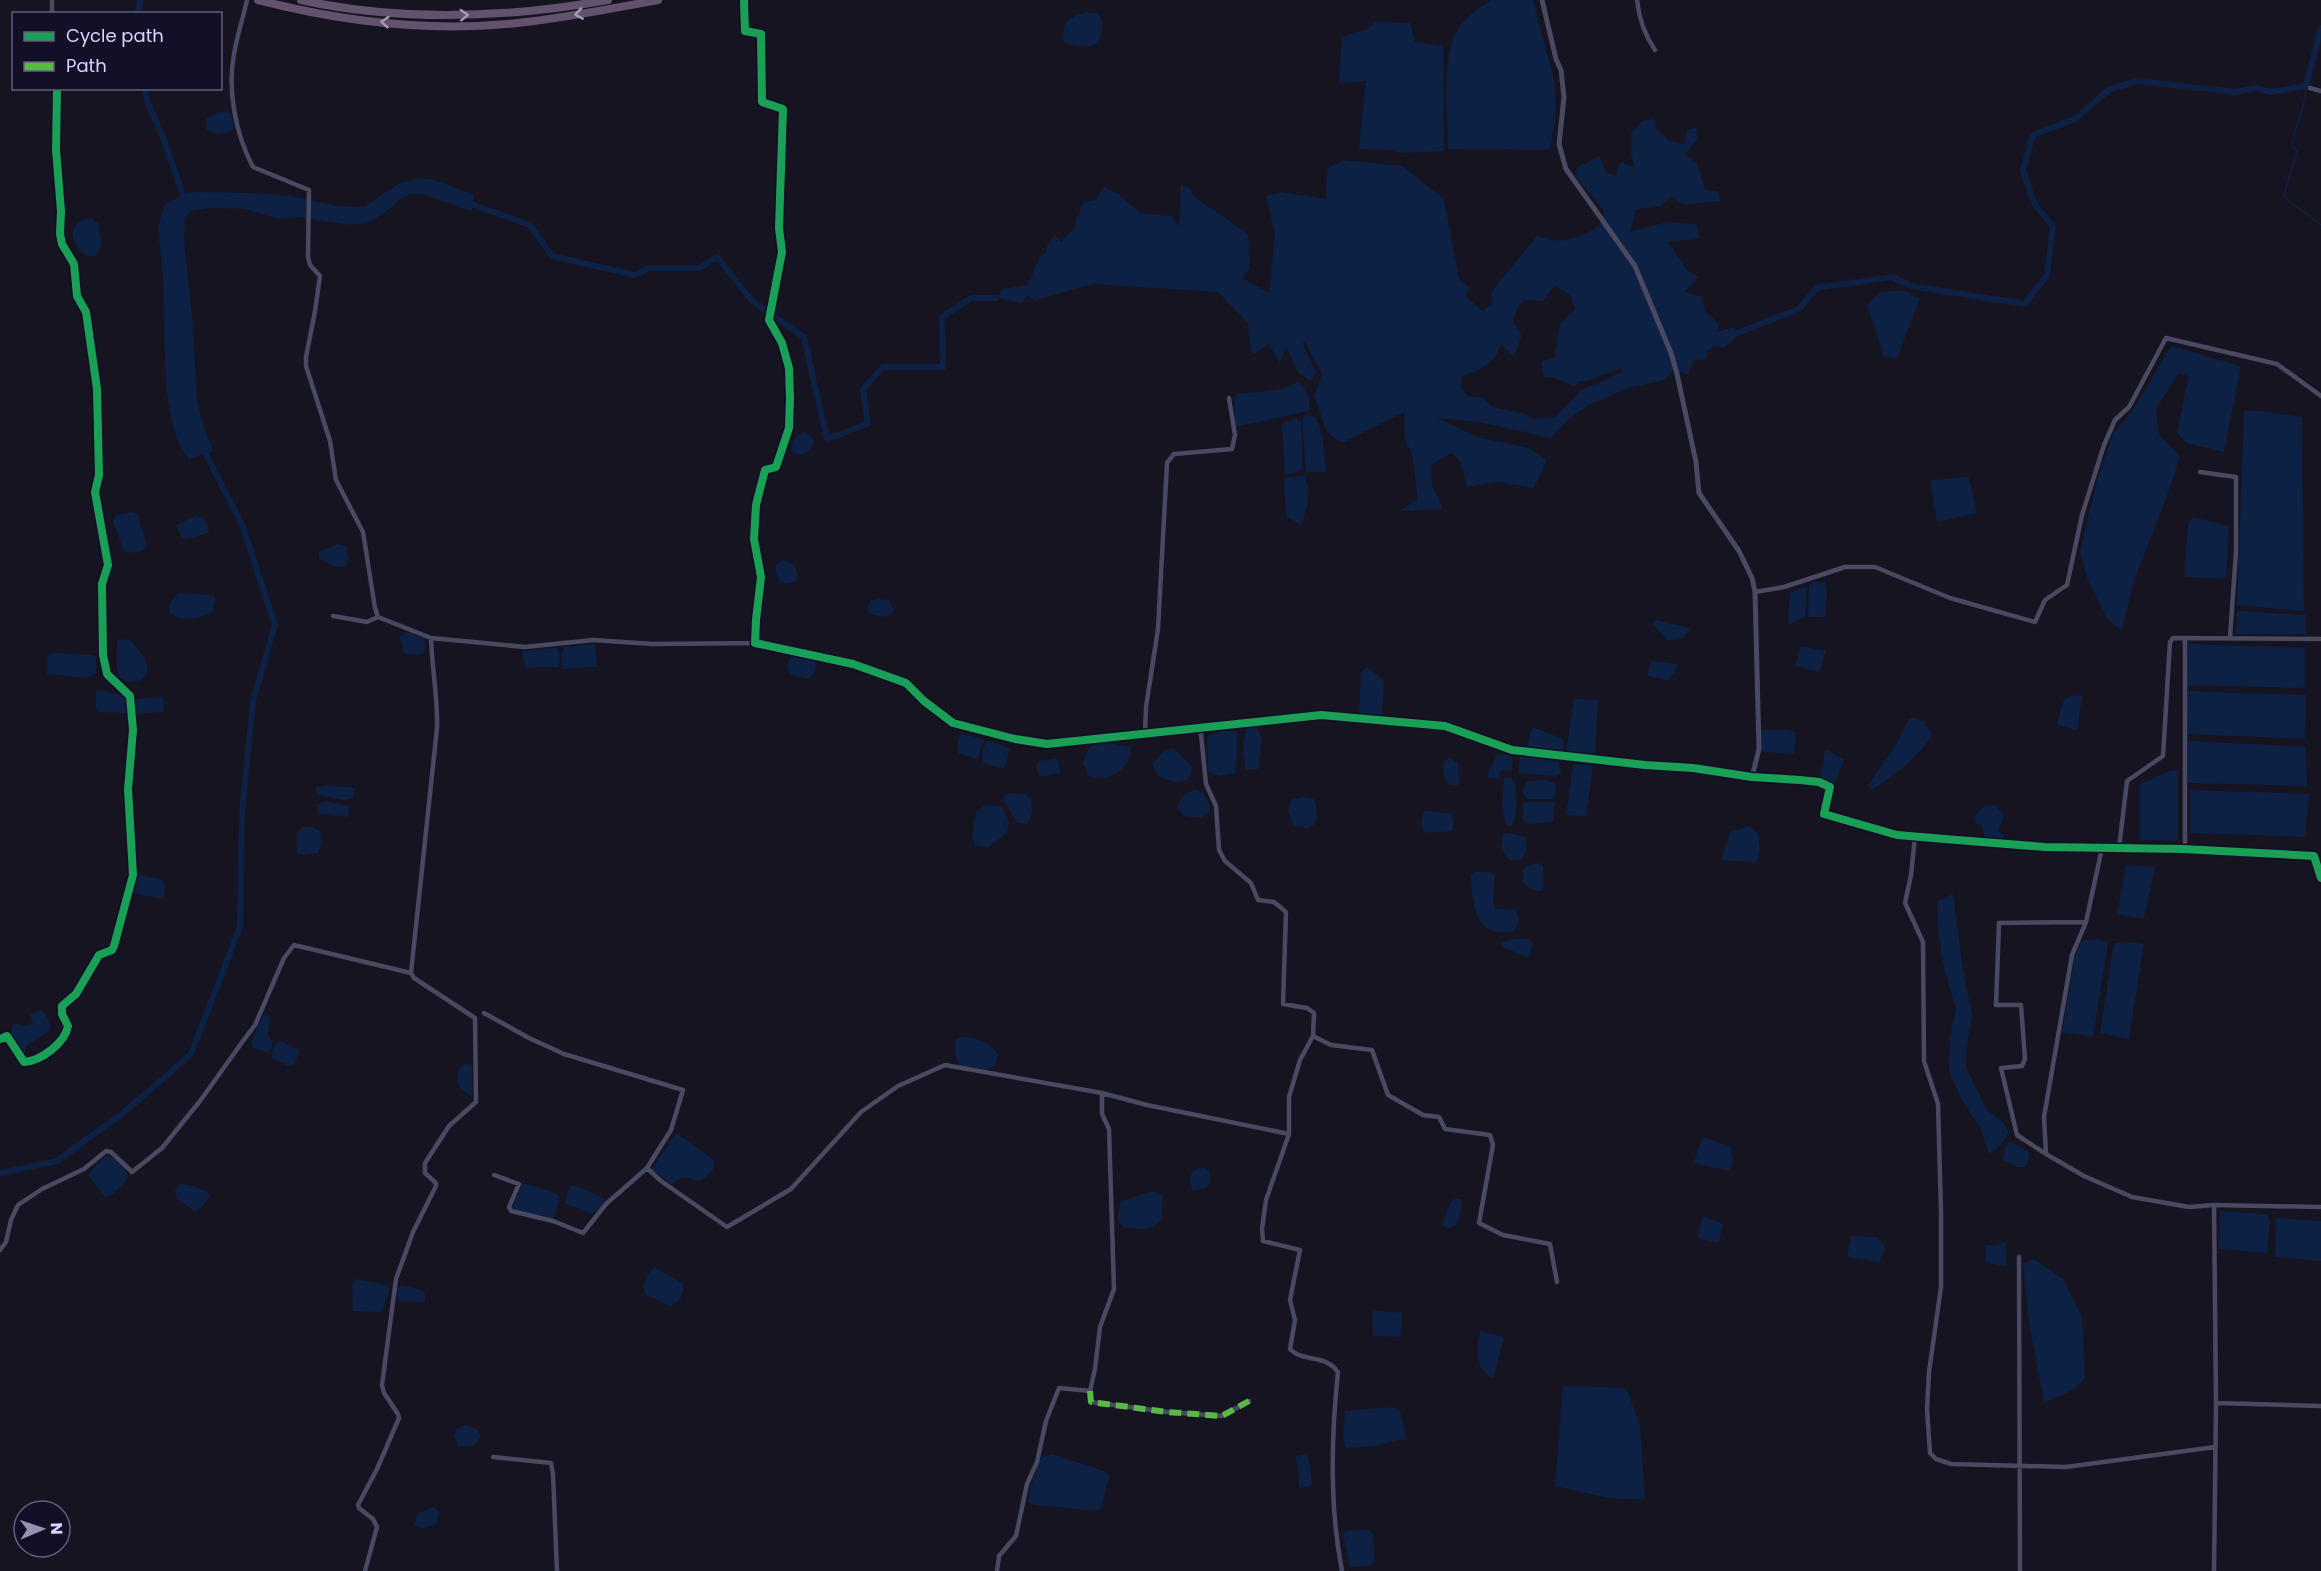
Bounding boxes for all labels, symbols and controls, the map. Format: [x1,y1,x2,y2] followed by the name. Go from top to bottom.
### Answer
[575,7,584,19] one-way arrow
[459,9,468,22] one-way arrow
[12,12,222,90] legend
[381,16,390,29] one-way arrow
[66,23,164,48] text: Cycle path
[66,53,107,78] text: Path
[12,1499,72,1559] north arrow
[45,1522,68,1535] text: N

